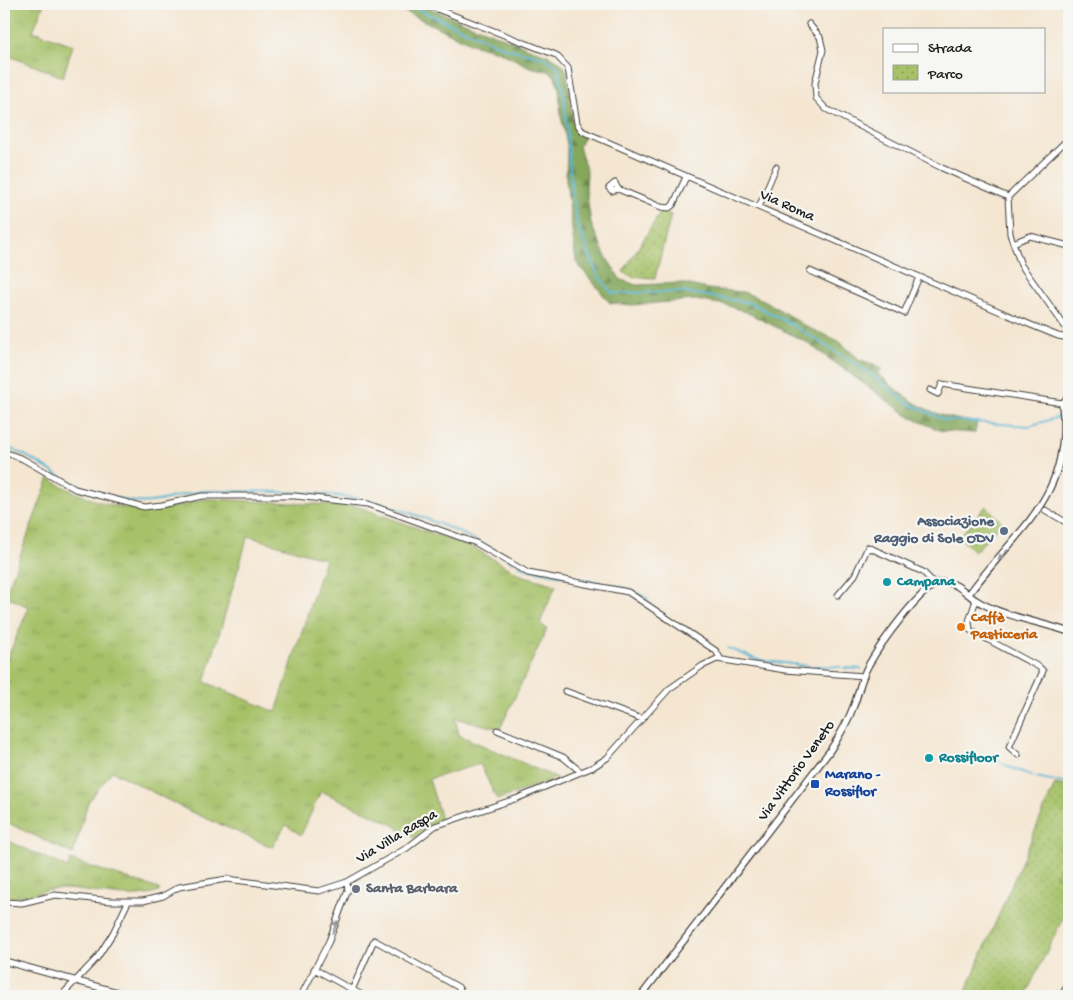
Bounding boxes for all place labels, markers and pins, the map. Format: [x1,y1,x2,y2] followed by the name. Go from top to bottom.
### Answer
[873,513,995,548] place label: Associazione Raggio di Sole ODV
[998,525,1010,537] marker: Associazione Raggio di Sole ODV
[896,573,956,591] place label: Campana
[881,576,893,588] marker: Campana
[970,609,1038,644] place label: Caffè Pasticceria
[955,621,967,633] marker: Caffè Pasticceria
[938,749,999,767] place label: Rossifloor
[923,752,935,764] marker: Rossifloor
[824,766,881,801] place label: Marano - Rossiflor
[809,778,821,790] marker: Marano - Rossiflor
[366,880,458,898] place label: Santa Barbara
[350,883,362,895] marker: Santa Barbara

